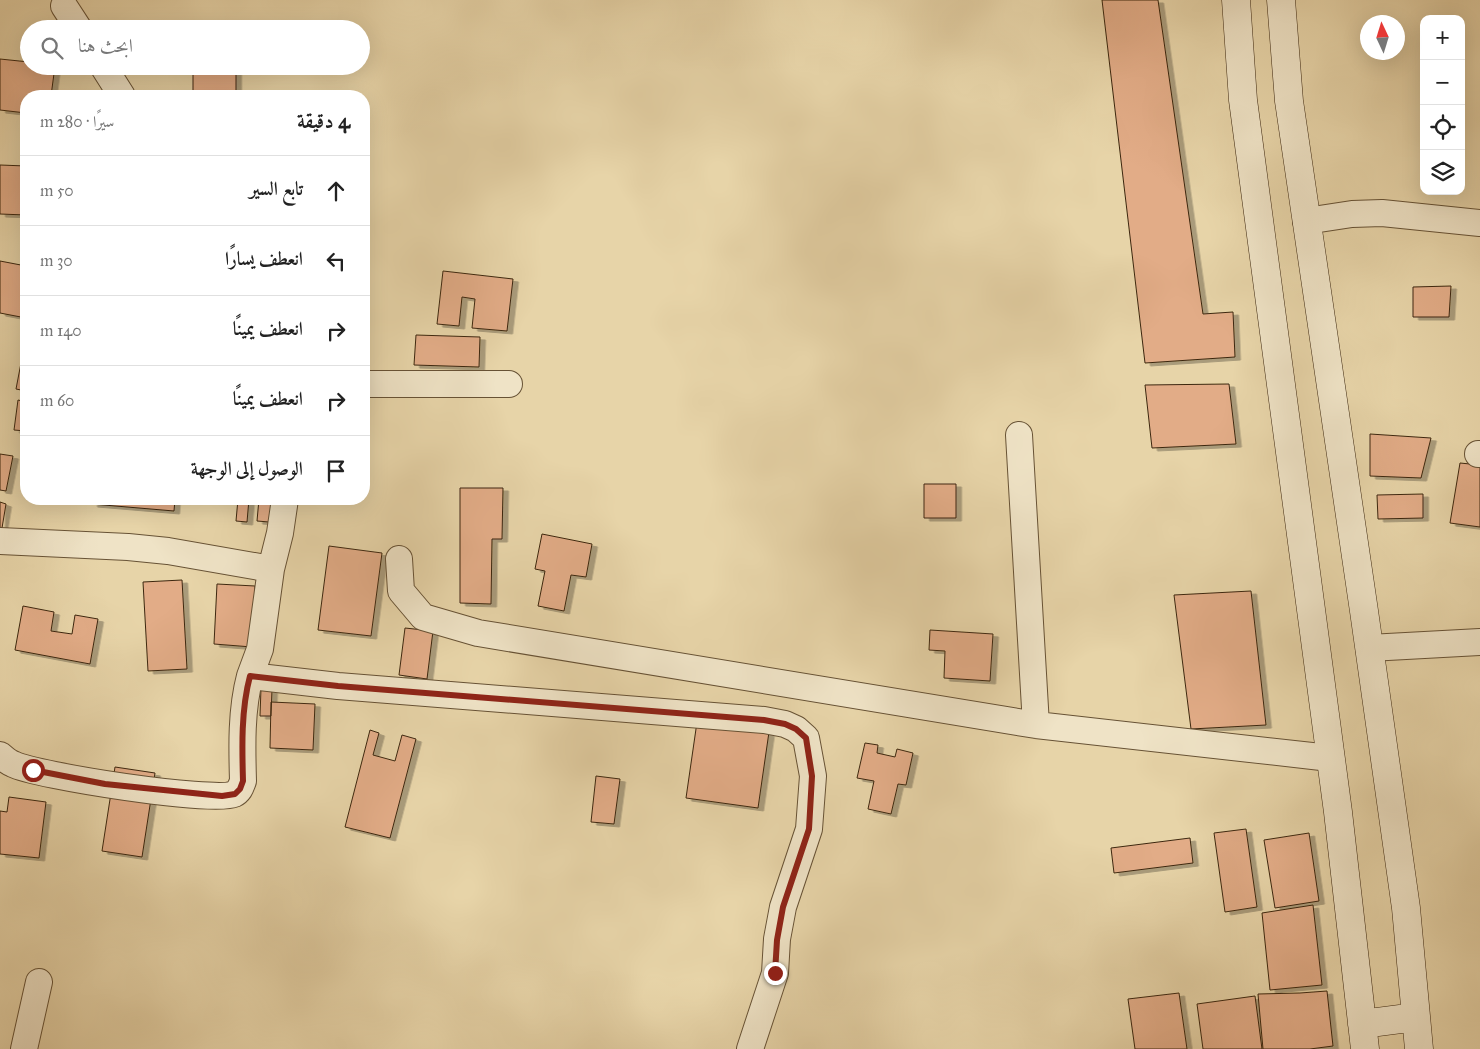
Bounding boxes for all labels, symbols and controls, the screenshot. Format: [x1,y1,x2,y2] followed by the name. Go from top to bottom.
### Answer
[1360,15,1405,60] north arrow
[1420,15,1465,195] map controls
[1420,15,1465,60] button: +
[20,20,370,75] search box
[38,34,66,62] icon: search
[78,34,133,57] text: ابحث هنا
[1420,60,1465,105] button: −
[1420,105,1465,150] button: locate
[297,108,350,134] text: 4 دقيقة
[40,112,114,131] text: سيرًا · 280 m
[1420,150,1465,195] button: layers
[249,177,303,200] text: تابع السير
[322,177,350,205] icon: ahead
[40,181,74,200] text: 50 m
[225,247,303,270] text: انعطف يسارًا
[322,247,350,275] icon: left
[40,251,73,270] text: 30 m
[233,317,303,340] text: انعطف يمينًا
[322,317,350,345] icon: right
[40,321,81,340] text: 140 m
[233,387,303,410] text: انعطف يمينًا
[322,387,350,415] icon: right
[40,391,74,410] text: 60 m
[191,457,303,480] text: الوصول إلى الوجهة
[322,457,350,485] icon: arrive
[22,759,45,782] route start
[764,962,787,985] route end

